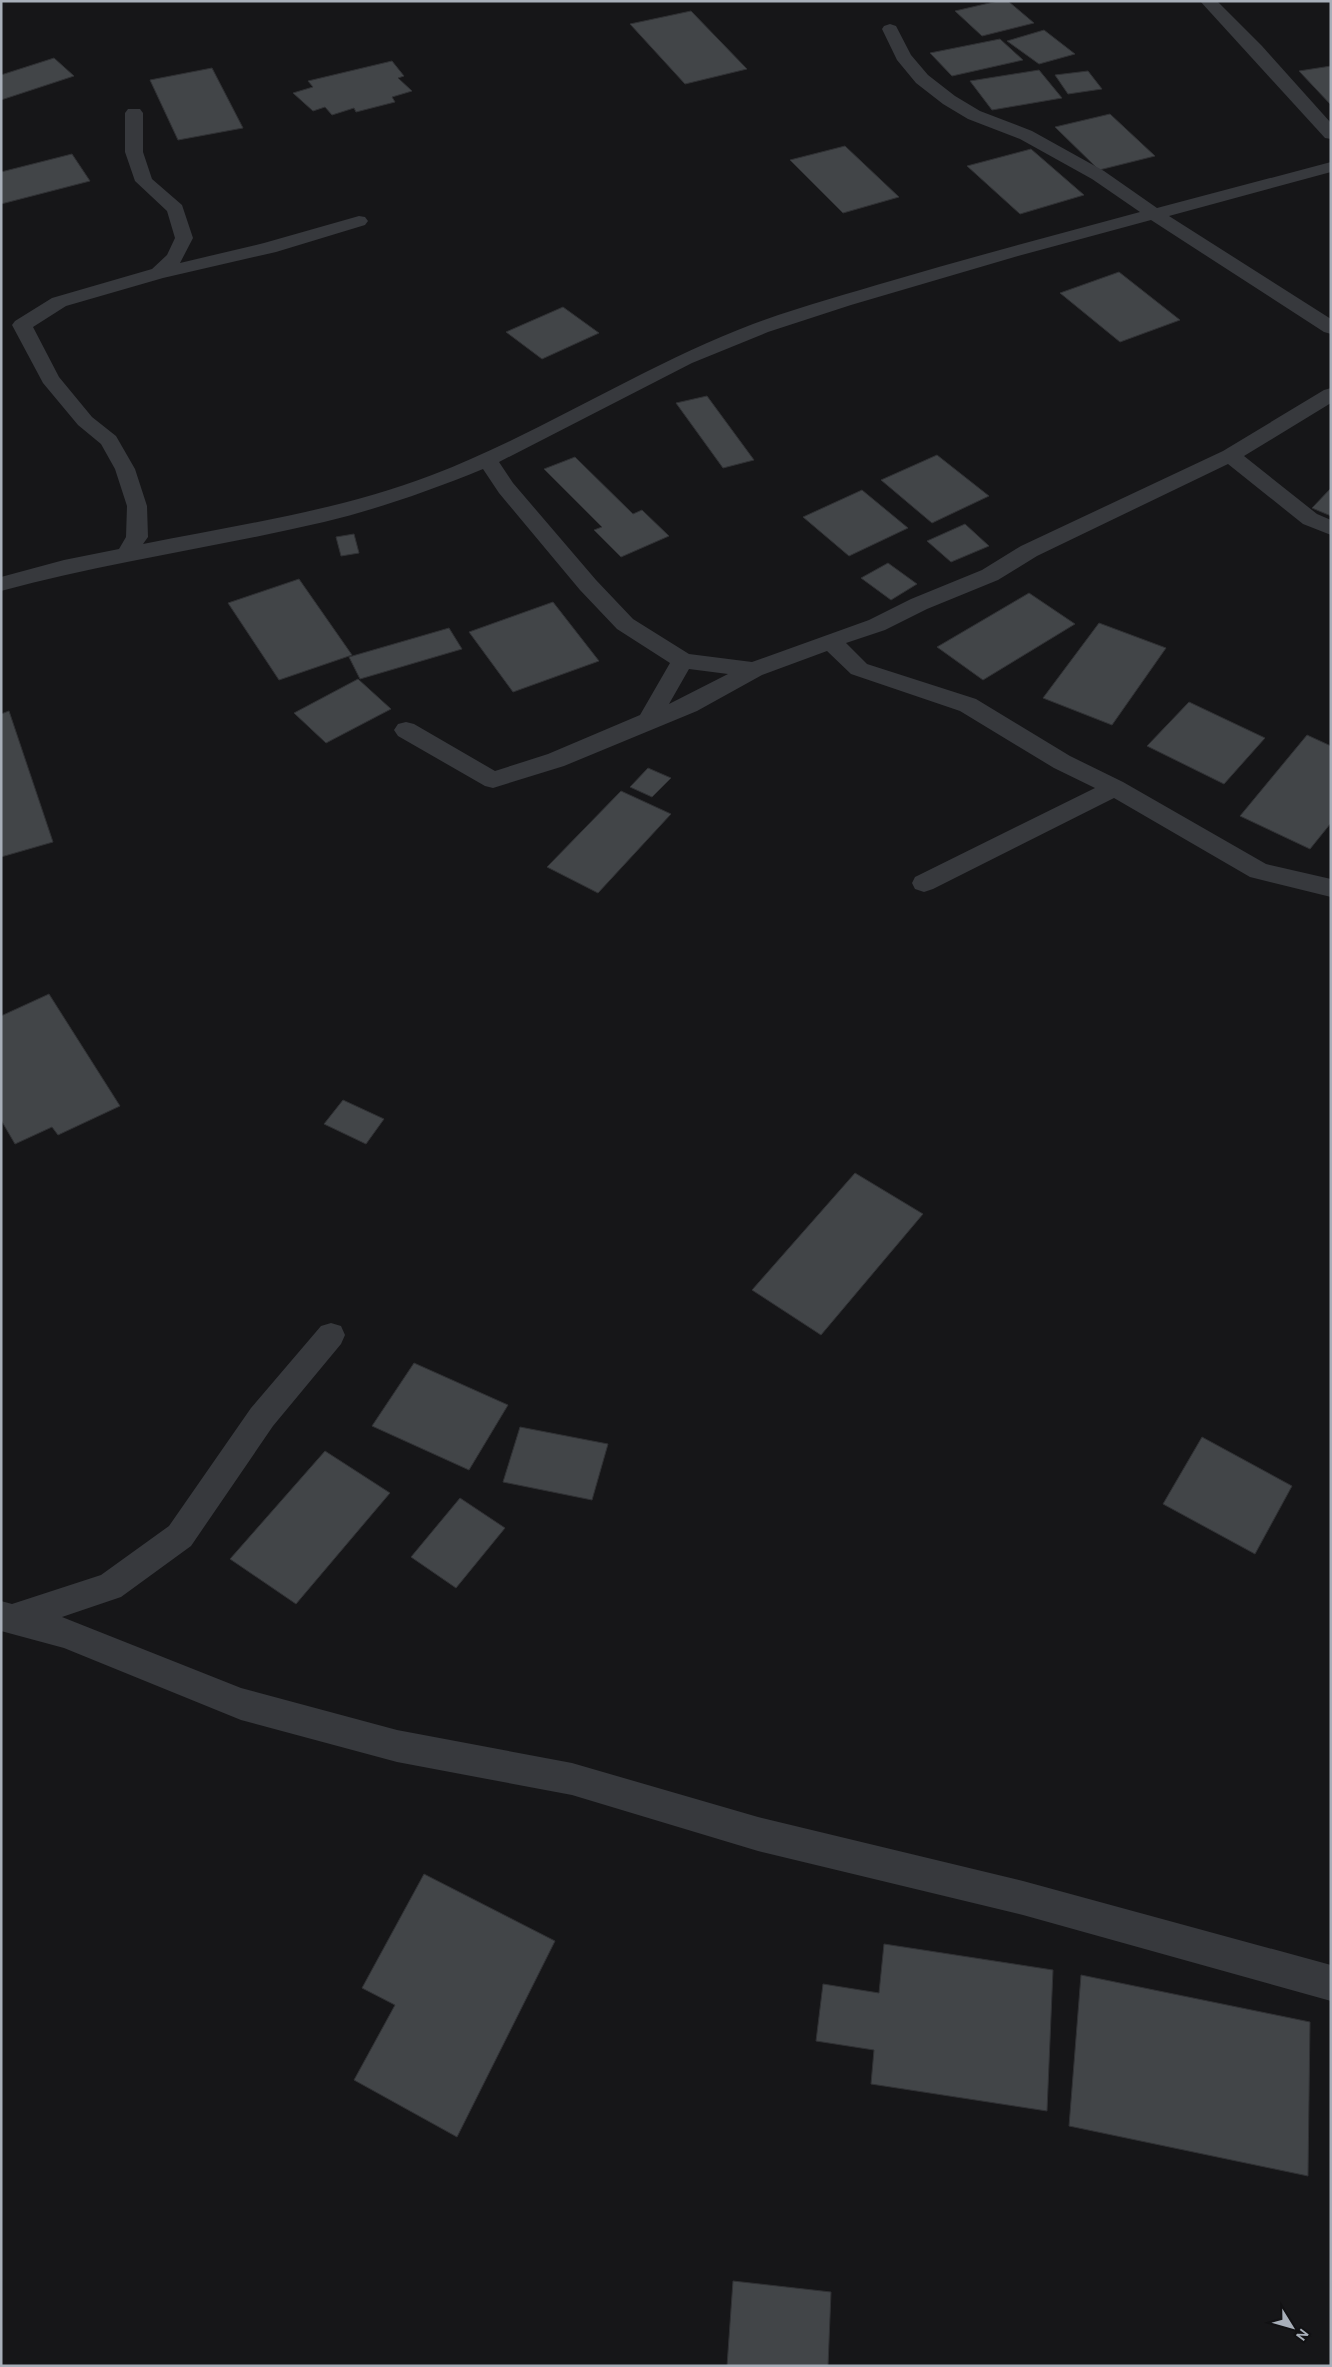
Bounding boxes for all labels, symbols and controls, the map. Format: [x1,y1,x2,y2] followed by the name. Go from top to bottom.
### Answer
[1267,2302,1317,2352] north arrow
[1292,2325,1313,2344] text: N

